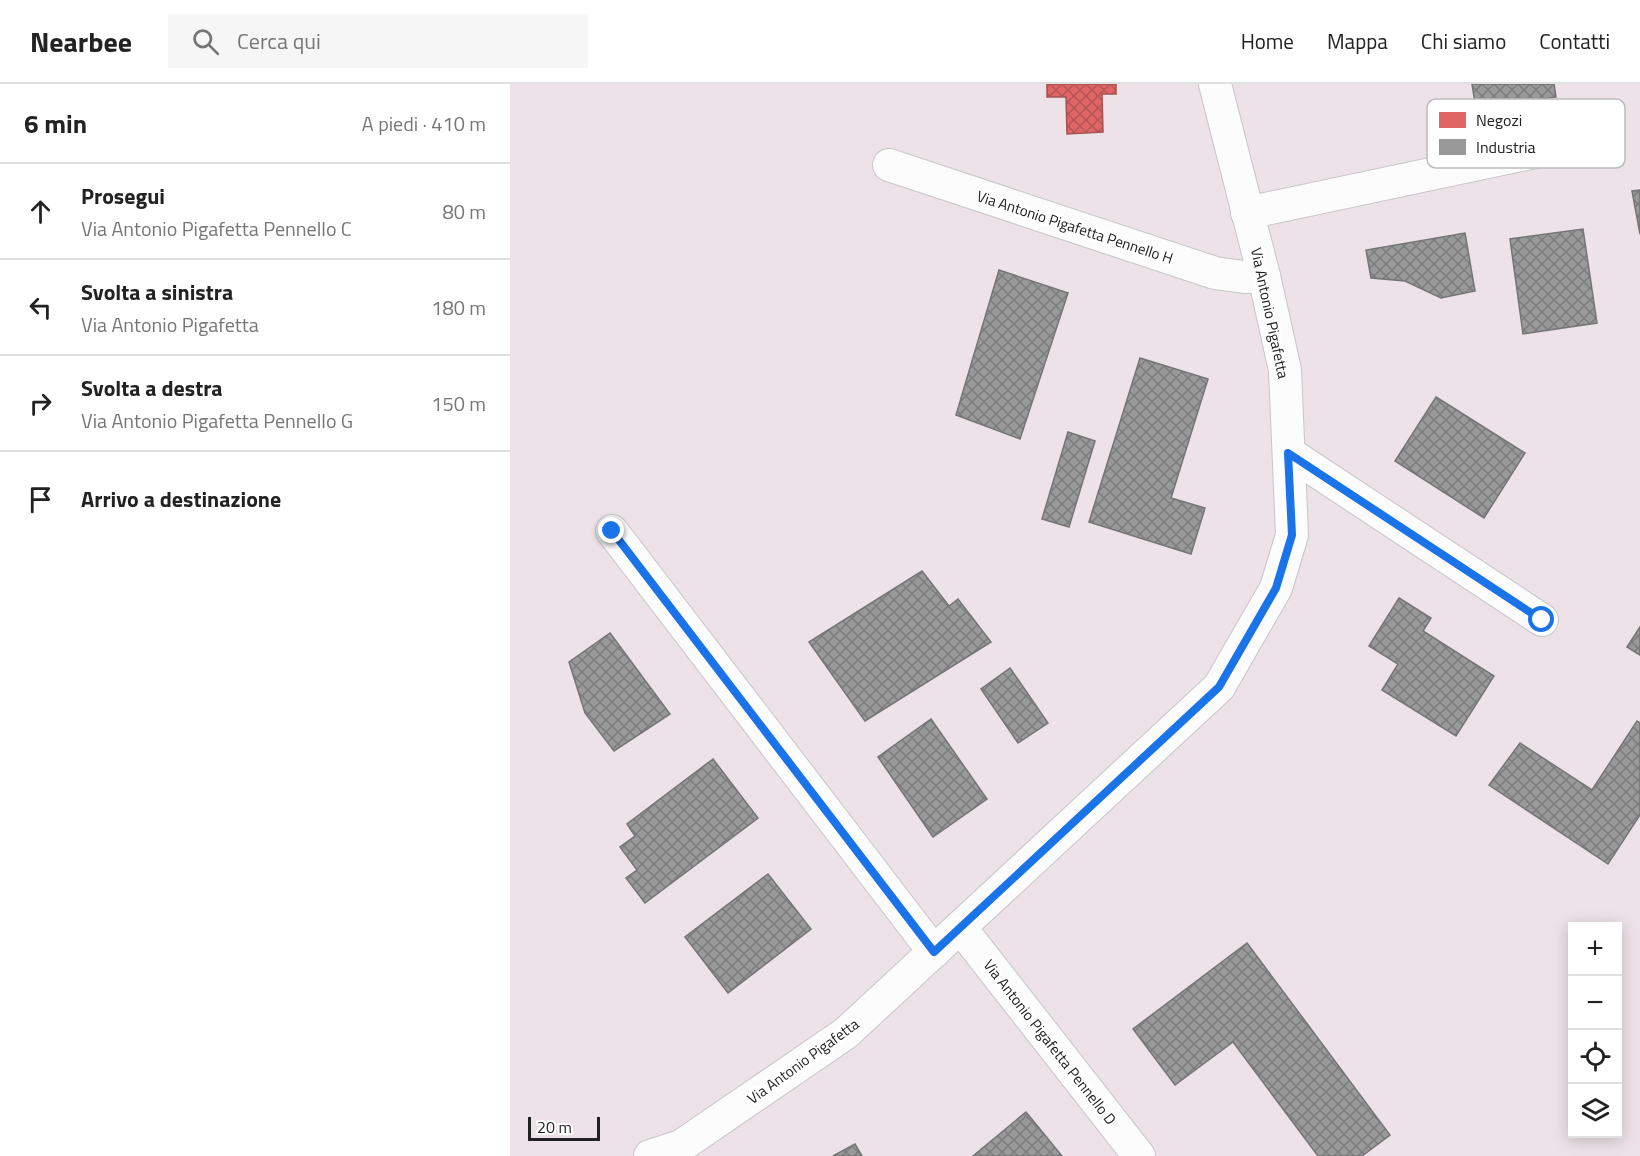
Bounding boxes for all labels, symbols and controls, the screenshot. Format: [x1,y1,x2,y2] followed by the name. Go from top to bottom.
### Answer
[168,14,588,68] search box
[30,20,132,63] text: Nearbee
[237,24,321,58] text: Cerca qui
[189,25,222,58] icon: search
[1241,25,1294,57] text: Home
[1327,25,1388,57] text: Mappa
[1421,25,1506,57] text: Chi siamo
[1539,25,1610,57] text: Contatti
[1427,99,1625,168] legend
[24,104,87,143] text: 6 min
[362,108,486,139] text: A piedi · 410 m
[1476,108,1522,132] text: Negozi
[1476,135,1536,159] text: Industria
[81,179,165,213] text: Prosegui
[974,184,1176,270] street label: Via Antonio Pigafetta Pennello H
[24,195,57,228] icon: ahead
[442,196,486,227] text: 80 m
[81,213,352,244] text: Via Antonio Pigafetta Pennello C
[1245,245,1295,381] street label: Via Antonio Pigafetta
[81,275,233,309] text: Svolta a sinistra
[24,291,57,324] icon: left
[431,292,486,323] text: 180 m
[81,309,259,340] text: Via Antonio Pigafetta
[81,371,223,405] text: Svolta a destra
[24,387,57,420] icon: right
[431,388,486,419] text: 150 m
[81,405,353,436] text: Via Antonio Pigafetta Pennello G
[81,482,281,516] text: Arrivo a destinazione
[24,483,57,516] icon: arrive
[598,517,624,543] route end
[1528,606,1554,632] route start
[1568,922,1622,1138] map controls
[1568,922,1622,976] button: +
[978,954,1122,1130] street label: Via Antonio Pigafetta Pennello D
[1568,976,1622,1030] button: −
[742,1012,864,1109] street label: Via Antonio Pigafetta
[1568,1030,1622,1084] button: locate
[1568,1084,1622,1138] button: layers
[528,1114,600,1142] scale bar
[537,1115,572,1139] text: 20 m

